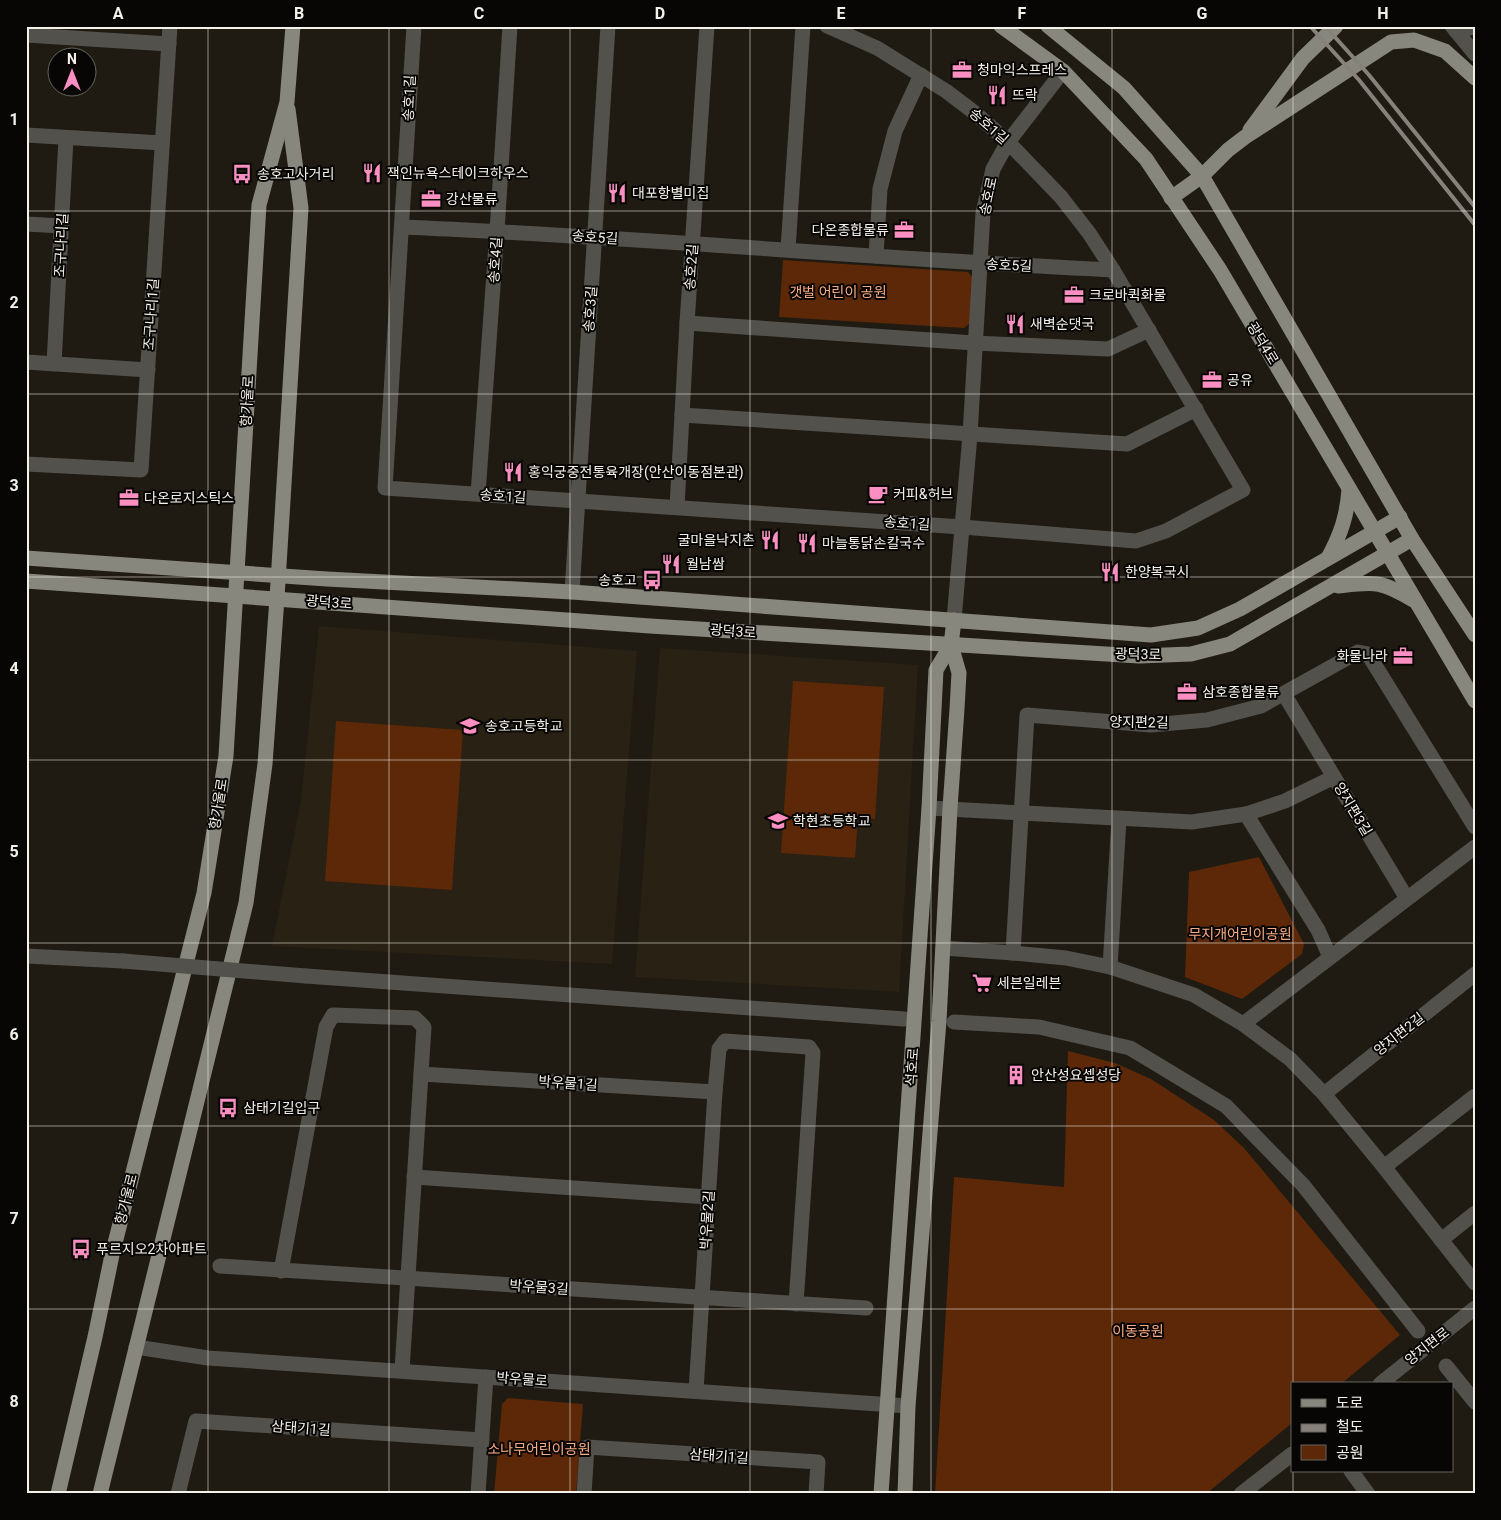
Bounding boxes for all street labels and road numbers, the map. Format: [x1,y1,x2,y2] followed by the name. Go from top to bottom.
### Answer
[400,74,418,122] street label: 송호1길
[966,105,1012,147] street label: 송호1길
[976,175,1000,217] street label: 송호로
[51,212,71,278] street label: 조구나리길
[571,227,619,247] street label: 송호5길
[485,236,505,284] street label: 송호4길
[681,243,701,291] street label: 송호2길
[985,256,1033,274] street label: 송호5길
[140,277,162,351] street label: 조구나리1길
[580,285,600,333] street label: 송호3길
[1244,319,1282,367] street label: 광덕4로
[238,375,256,427] street label: 항가울로
[479,486,527,506] street label: 송호1길
[883,513,931,533] street label: 송호1길
[305,592,353,612] street label: 광덕3로
[709,621,757,641] street label: 광덕3로
[1115,646,1162,662] street label: 광덕3로
[1109,713,1169,731] street label: 양지편2길
[206,777,230,831] street label: 항가울로
[1331,779,1375,839] street label: 양지편3길
[1371,1009,1427,1059] street label: 양지편2길
[903,1047,921,1087] street label: 석호로
[538,1073,598,1093] street label: 박우물1길
[112,1172,140,1226] street label: 항가울로
[697,1190,717,1250] street label: 박우물2길
[509,1277,569,1297] street label: 박우물3길
[1402,1324,1452,1368] street label: 양지편로
[496,1369,548,1389] street label: 박우물로
[271,1418,331,1438] street label: 삼태기1길
[689,1446,749,1466] street label: 삼태기1길

